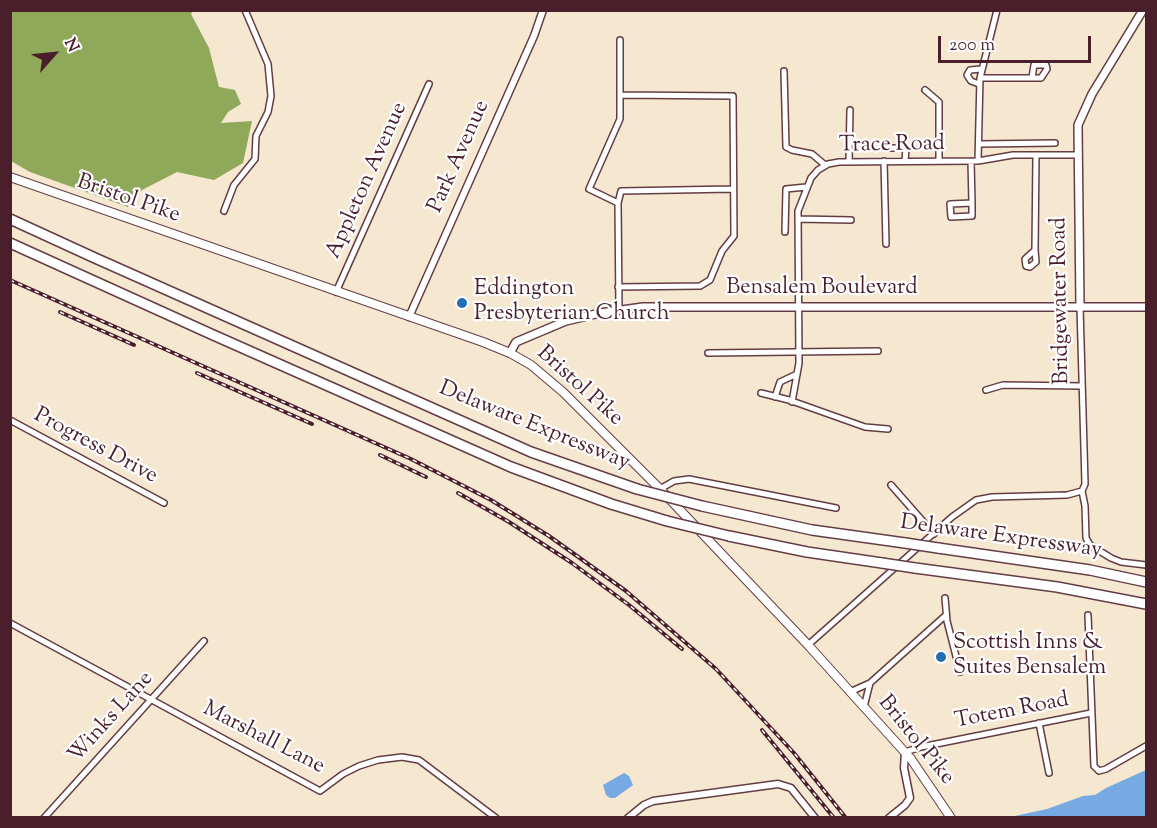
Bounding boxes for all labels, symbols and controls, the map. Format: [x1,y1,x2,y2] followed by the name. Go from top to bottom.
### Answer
[24,24,84,84] north arrow
[941,24,1094,62] scale bar
[949,33,995,59] text: 200 m
[57,35,84,57] text: N
[423,97,497,217] street label: Park Avenue
[322,99,414,263] street label: Appleton Avenue
[839,132,945,160] street label: Trace Road
[73,170,183,230] street label: Bristol Pike
[1047,217,1077,385] street label: Bridgewater Road
[726,276,918,302] street label: Bensalem Boulevard
[474,277,670,328] place label: Eddington Presbyterian Church
[455,296,469,310] marker: Eddington Presbyterian Church
[530,341,628,433] street label: Bristol Pike
[435,377,633,477] street label: Delaware Expressway
[29,403,161,491] street label: Progress Drive
[898,511,1104,565] street label: Delaware Expressway
[953,631,1106,682] place label: Scottish Inns & Suites Bensalem
[934,650,948,664] marker: Scottish Inns & Suites Bensalem
[64,667,160,769] street label: Winks Lane
[953,688,1071,736] street label: Totem Road
[871,691,959,791] street label: Bristol Pike
[198,697,328,781] street label: Marshall Lane

